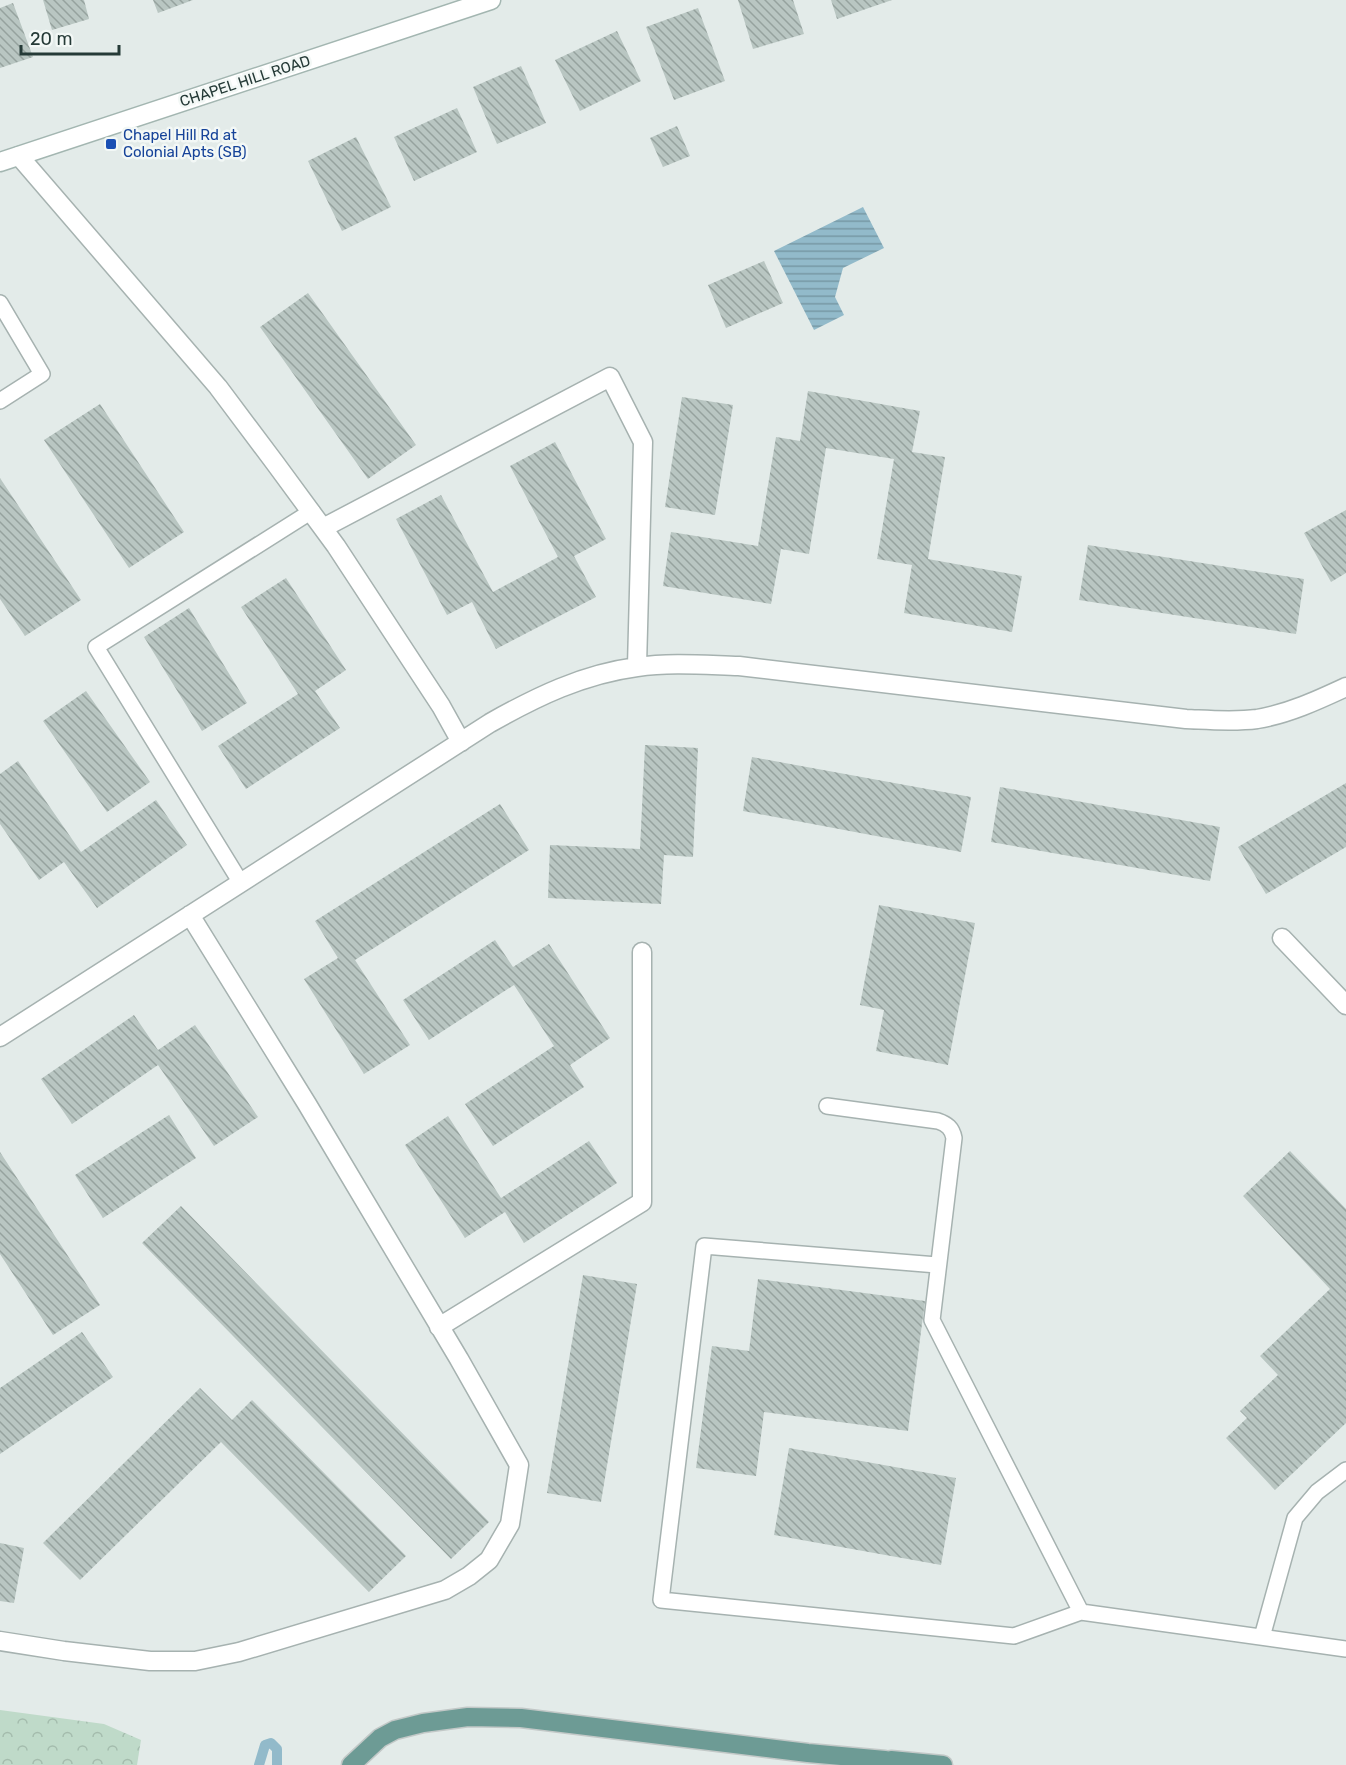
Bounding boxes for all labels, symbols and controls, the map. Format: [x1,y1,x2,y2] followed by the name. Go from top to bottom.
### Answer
[21,18,118,56] scale bar
[30,28,72,50] text: 20 m
[177,51,313,111] street label: CHAPEL HILL ROAD
[123,126,247,161] place label: Chapel Hill Rd at Colonial Apts (SB)
[104,137,118,151] marker: Chapel Hill Rd at Colonial Apts (SB)

